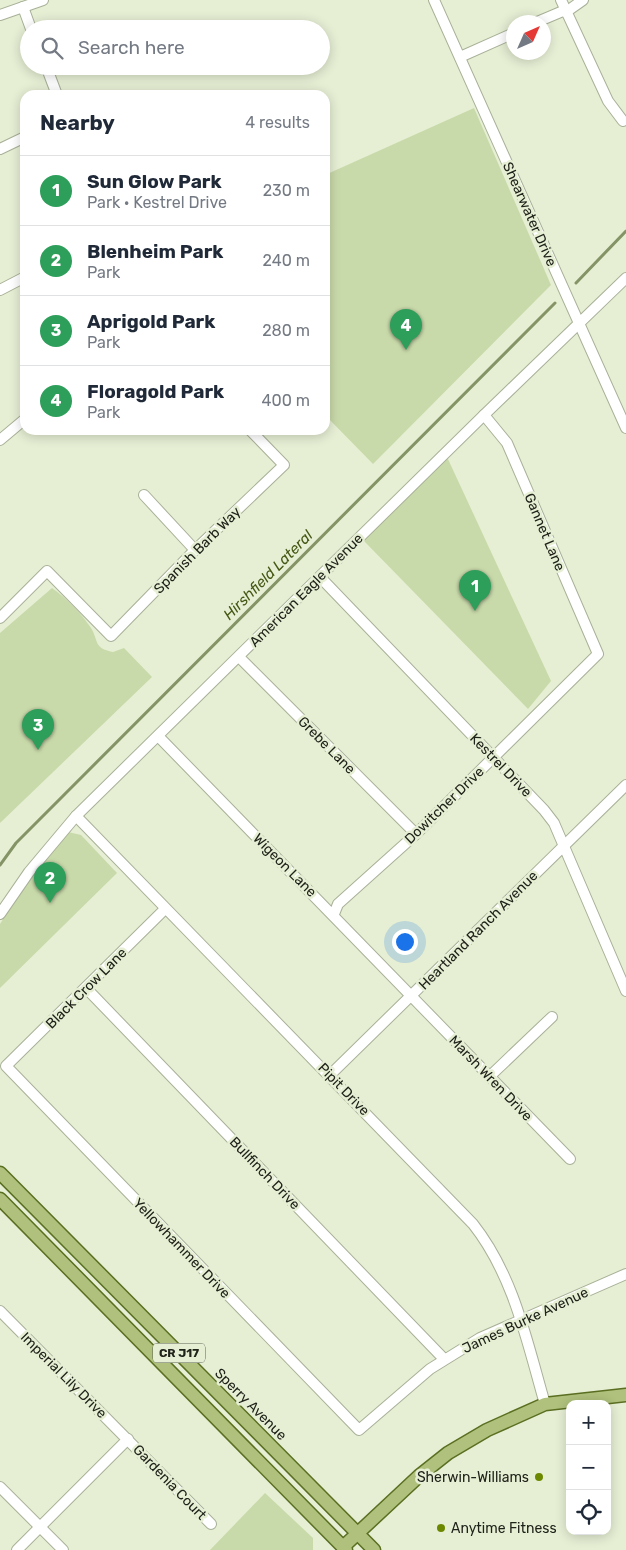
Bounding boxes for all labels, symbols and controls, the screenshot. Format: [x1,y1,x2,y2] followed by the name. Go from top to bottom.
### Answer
[506,15,551,60] north arrow
[20,20,330,75] search box
[38,34,66,62] icon: search
[78,36,185,59] text: Search here
[40,110,115,135] text: Nearby
[245,113,310,132] text: 4 results
[499,159,560,269] street label: Shearwater Drive
[87,170,222,193] text: Sun Glow Park
[52,181,60,200] text: 1
[263,181,310,200] text: 230 m
[87,193,227,212] text: Park · Kestrel Drive
[87,240,223,263] text: Blenheim Park
[51,251,61,270] text: 2
[263,251,310,270] text: 240 m
[87,263,120,282] text: Park
[390,309,422,350] pin: 4
[87,310,215,333] text: Aprigold Park
[51,321,61,340] text: 3
[262,321,310,340] text: 280 m
[87,333,120,352] text: Park
[87,380,224,403] text: Floragold Park
[51,391,61,410] text: 4
[262,391,310,410] text: 400 m
[87,403,120,422] text: Park
[521,491,569,574] street label: Gannet Lane
[150,503,245,597] street label: Spanish Barb Way
[220,526,317,623] water label: Hirshfield Lateral
[246,530,367,651] street label: American Eagle Avenue
[459,570,491,611] pin: 1
[22,709,54,750] pin: 3
[294,713,359,778] street label: Grebe Lane
[466,730,535,801] street label: Kestrel Drive
[401,763,488,848] street label: Dowitcher Drive
[249,830,320,901] street label: Wigeon Lane
[34,862,66,903] pin: 2
[415,867,542,993] street label: Heartland Ranch Avenue
[392,929,418,955] your location
[42,944,130,1032] street label: Black Crow Lane
[445,1032,536,1125] street label: Marsh Wren Drive
[314,1059,373,1119] street label: Pipit Drive
[226,1134,304,1213] street label: Bullfinch Drive
[129,1195,234,1302] street label: Yellowhammer Drive
[459,1284,591,1357] street label: James Burke Avenue
[17,1329,110,1422] street label: Imperial Lily Drive
[153,1344,205,1362] road number: CR J17
[211,1365,290,1444] street label: Sperry Avenue
[566,1400,611,1535] map controls
[566,1400,611,1445] button: +
[129,1441,210,1524] street label: Gardenia Court
[566,1445,611,1490] button: −
[417,1469,529,1486] place label: Sherwin-Williams
[533,1471,545,1483] marker: Sherwin-Williams
[566,1490,611,1535] button: locate
[451,1520,557,1537] place label: Anytime Fitness
[435,1522,447,1534] marker: Anytime Fitness

